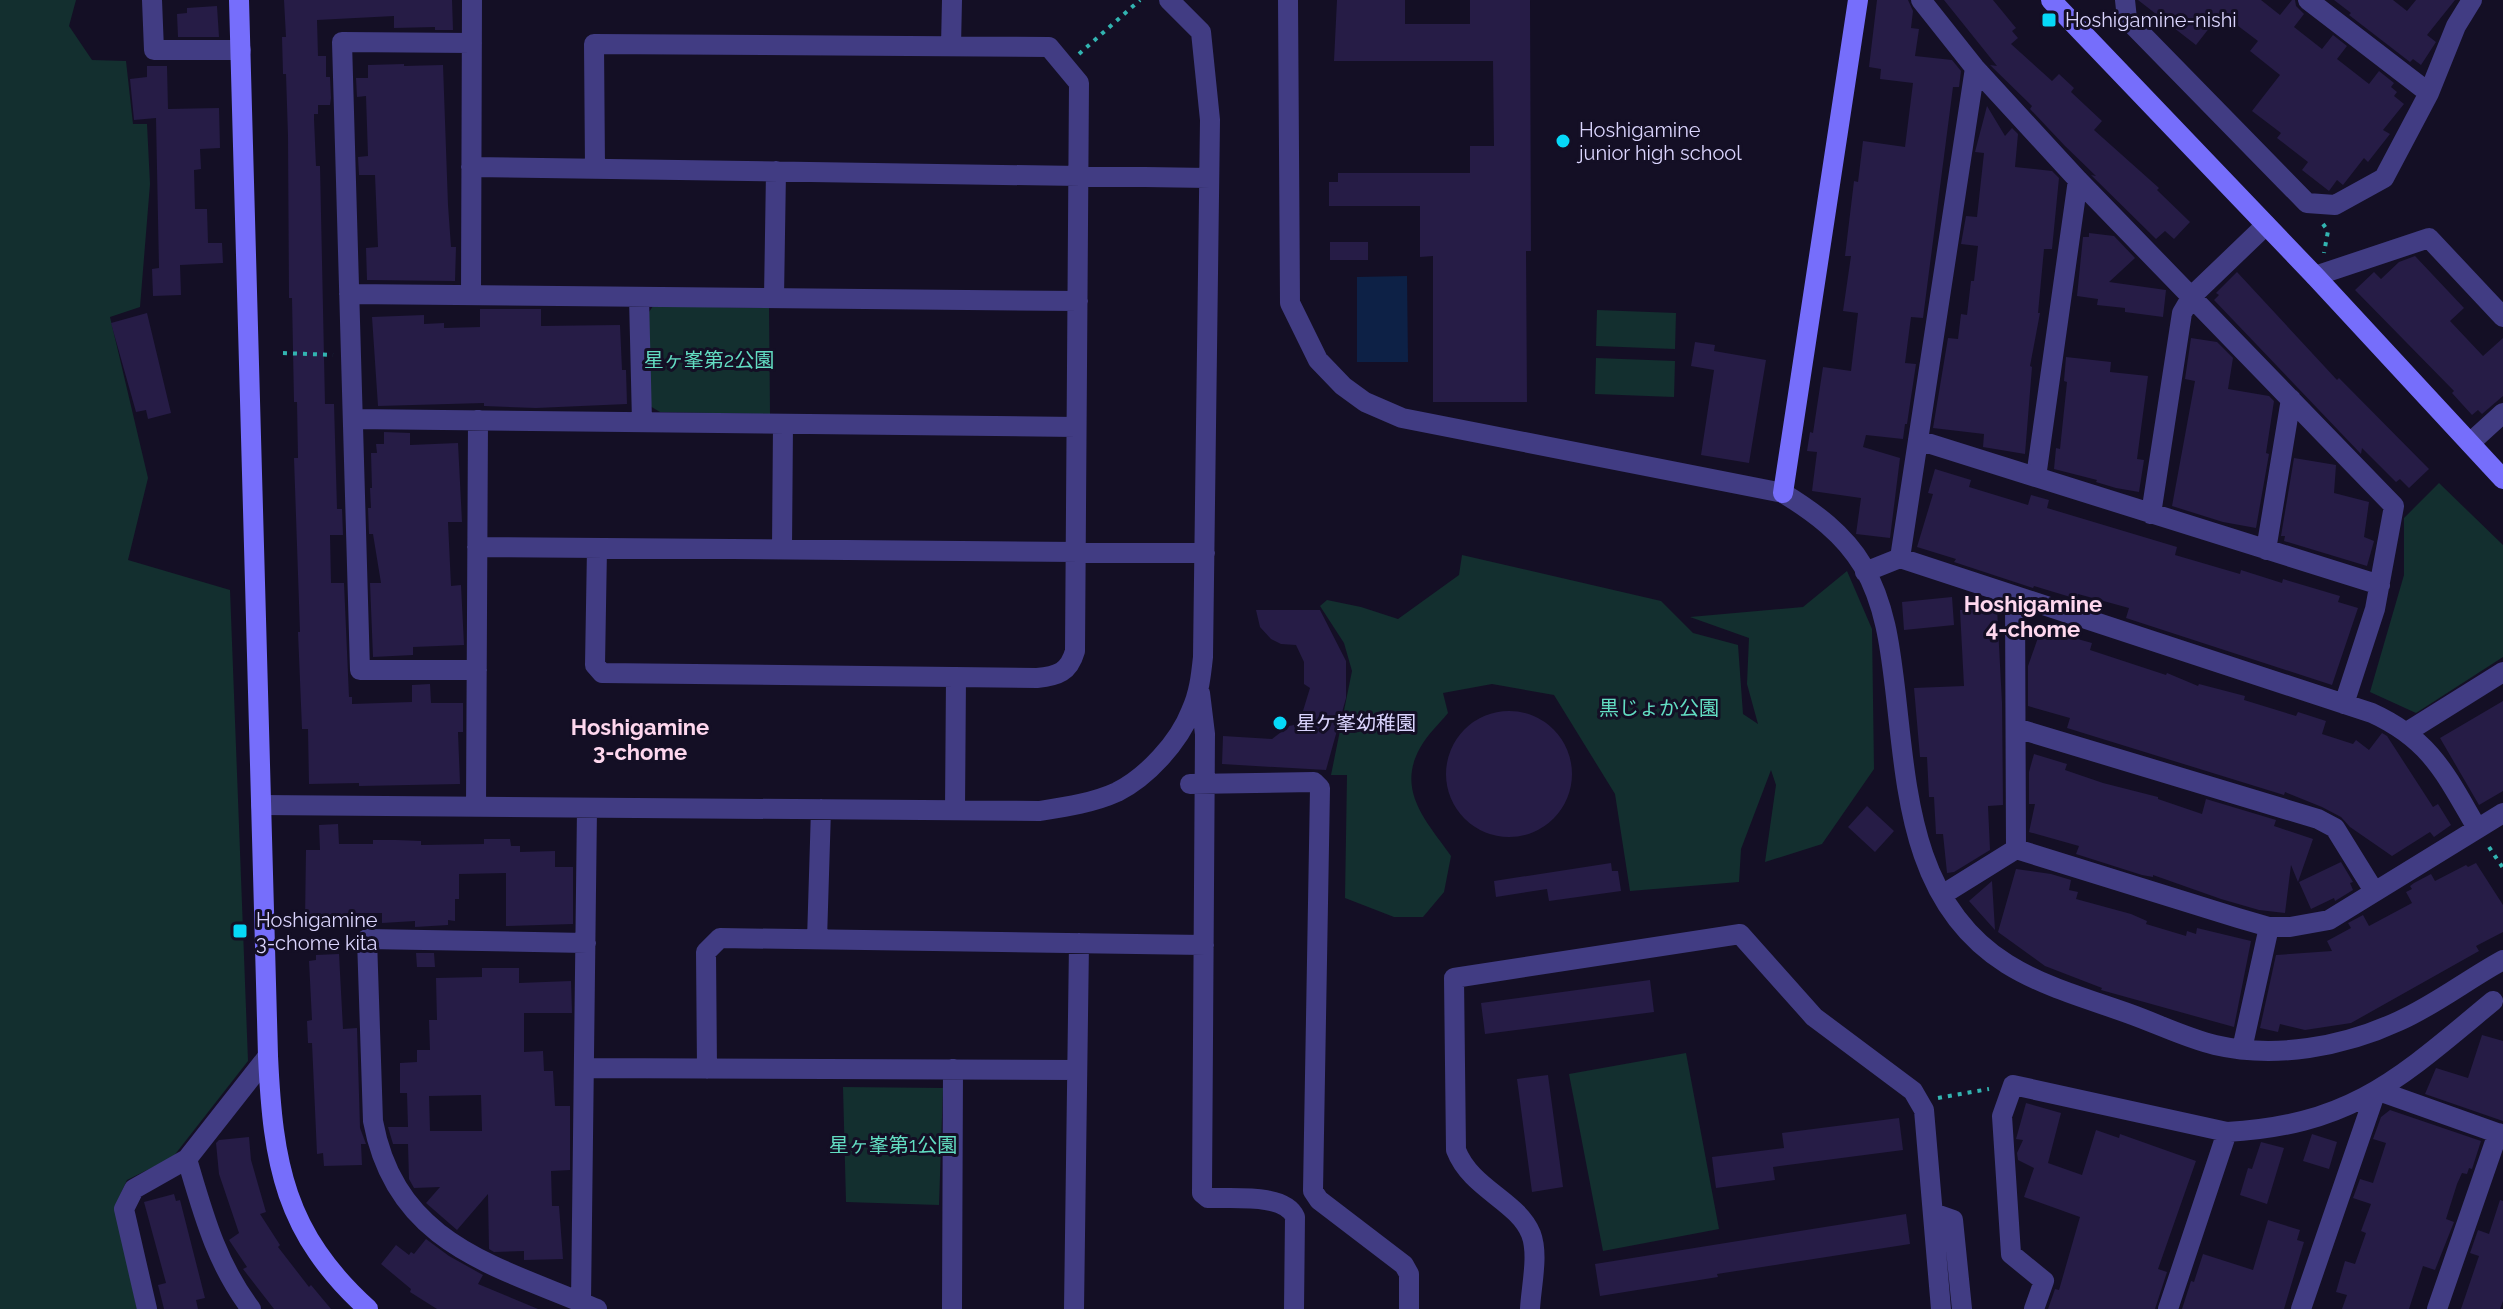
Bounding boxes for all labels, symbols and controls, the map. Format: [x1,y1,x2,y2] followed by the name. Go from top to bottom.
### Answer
[2065,8,2237,32] place label: Hoshigamine-nishi
[2040,11,2058,29] marker: Hoshigamine-nishi
[1576,118,1742,165] place label: Hoshigamine junior high school
[1554,132,1572,150] marker: Hoshigamine junior high school
[644,348,774,372] park label: 星ヶ峯第2公園
[1964,591,2102,642] district label: Hoshigamine 4-chome
[1599,696,1719,720] park label: 黒じょか公園
[1296,711,1416,735] place label: 星ケ峯幼稚園
[571,714,709,765] district label: Hoshigamine 3-chome
[1271,714,1289,732] marker: 星ケ峯幼稚園
[256,908,378,955] place label: Hoshigamine 3-chome kita
[231,922,249,940] marker: Hoshigamine 3-chome kita
[829,1133,957,1157] park label: 星ヶ峯第1公園

